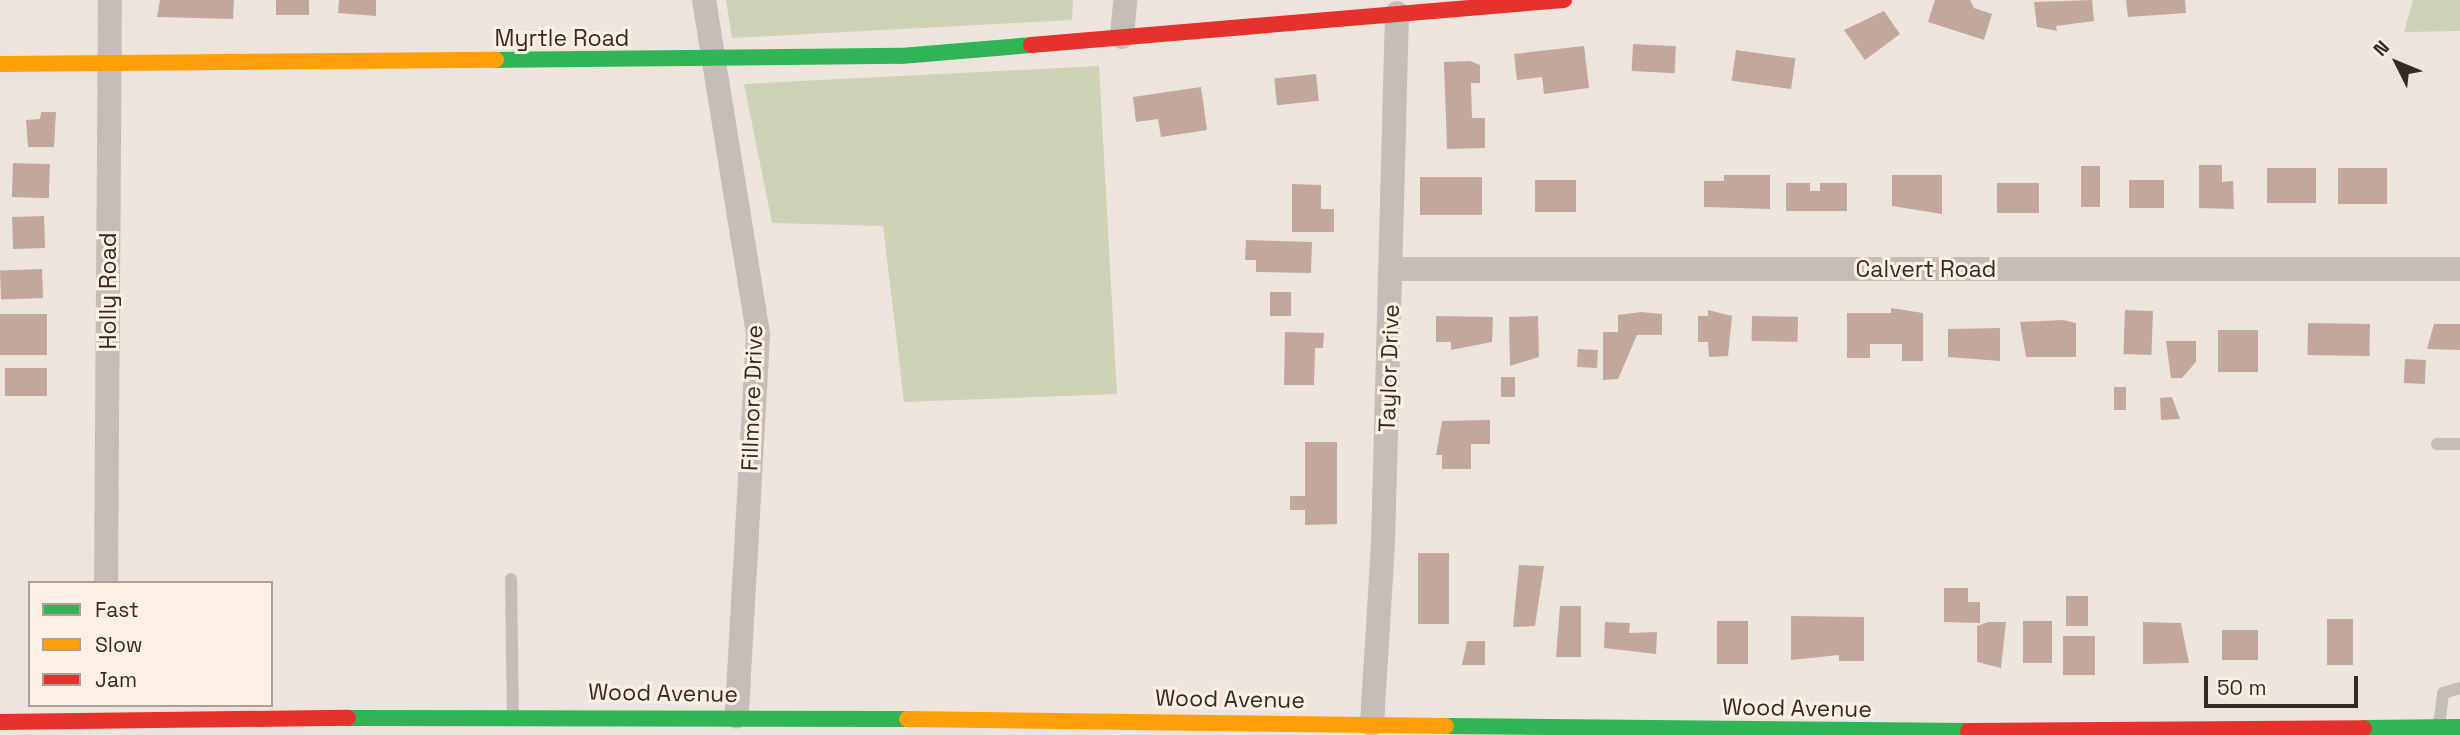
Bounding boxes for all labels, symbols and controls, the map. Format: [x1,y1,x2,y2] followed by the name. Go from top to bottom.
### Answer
[495,24,629,52] street label: Myrtle Road
[2362,28,2432,98] north arrow
[2368,35,2395,62] text: N
[94,232,122,350] street label: Holly Road
[1856,255,1996,283] street label: Calvert Road
[1373,304,1405,432] street label: Taylor Drive
[736,324,768,472] street label: Fillmore Drive
[28,581,273,707] legend
[95,596,139,623] text: Fast
[95,631,143,658] text: Slow
[2208,662,2362,706] scale bar
[95,666,137,693] text: Jam
[2217,674,2267,701] text: 50 m
[588,678,738,708] street label: Wood Avenue
[1155,684,1305,714] street label: Wood Avenue
[1722,693,1872,723] street label: Wood Avenue

